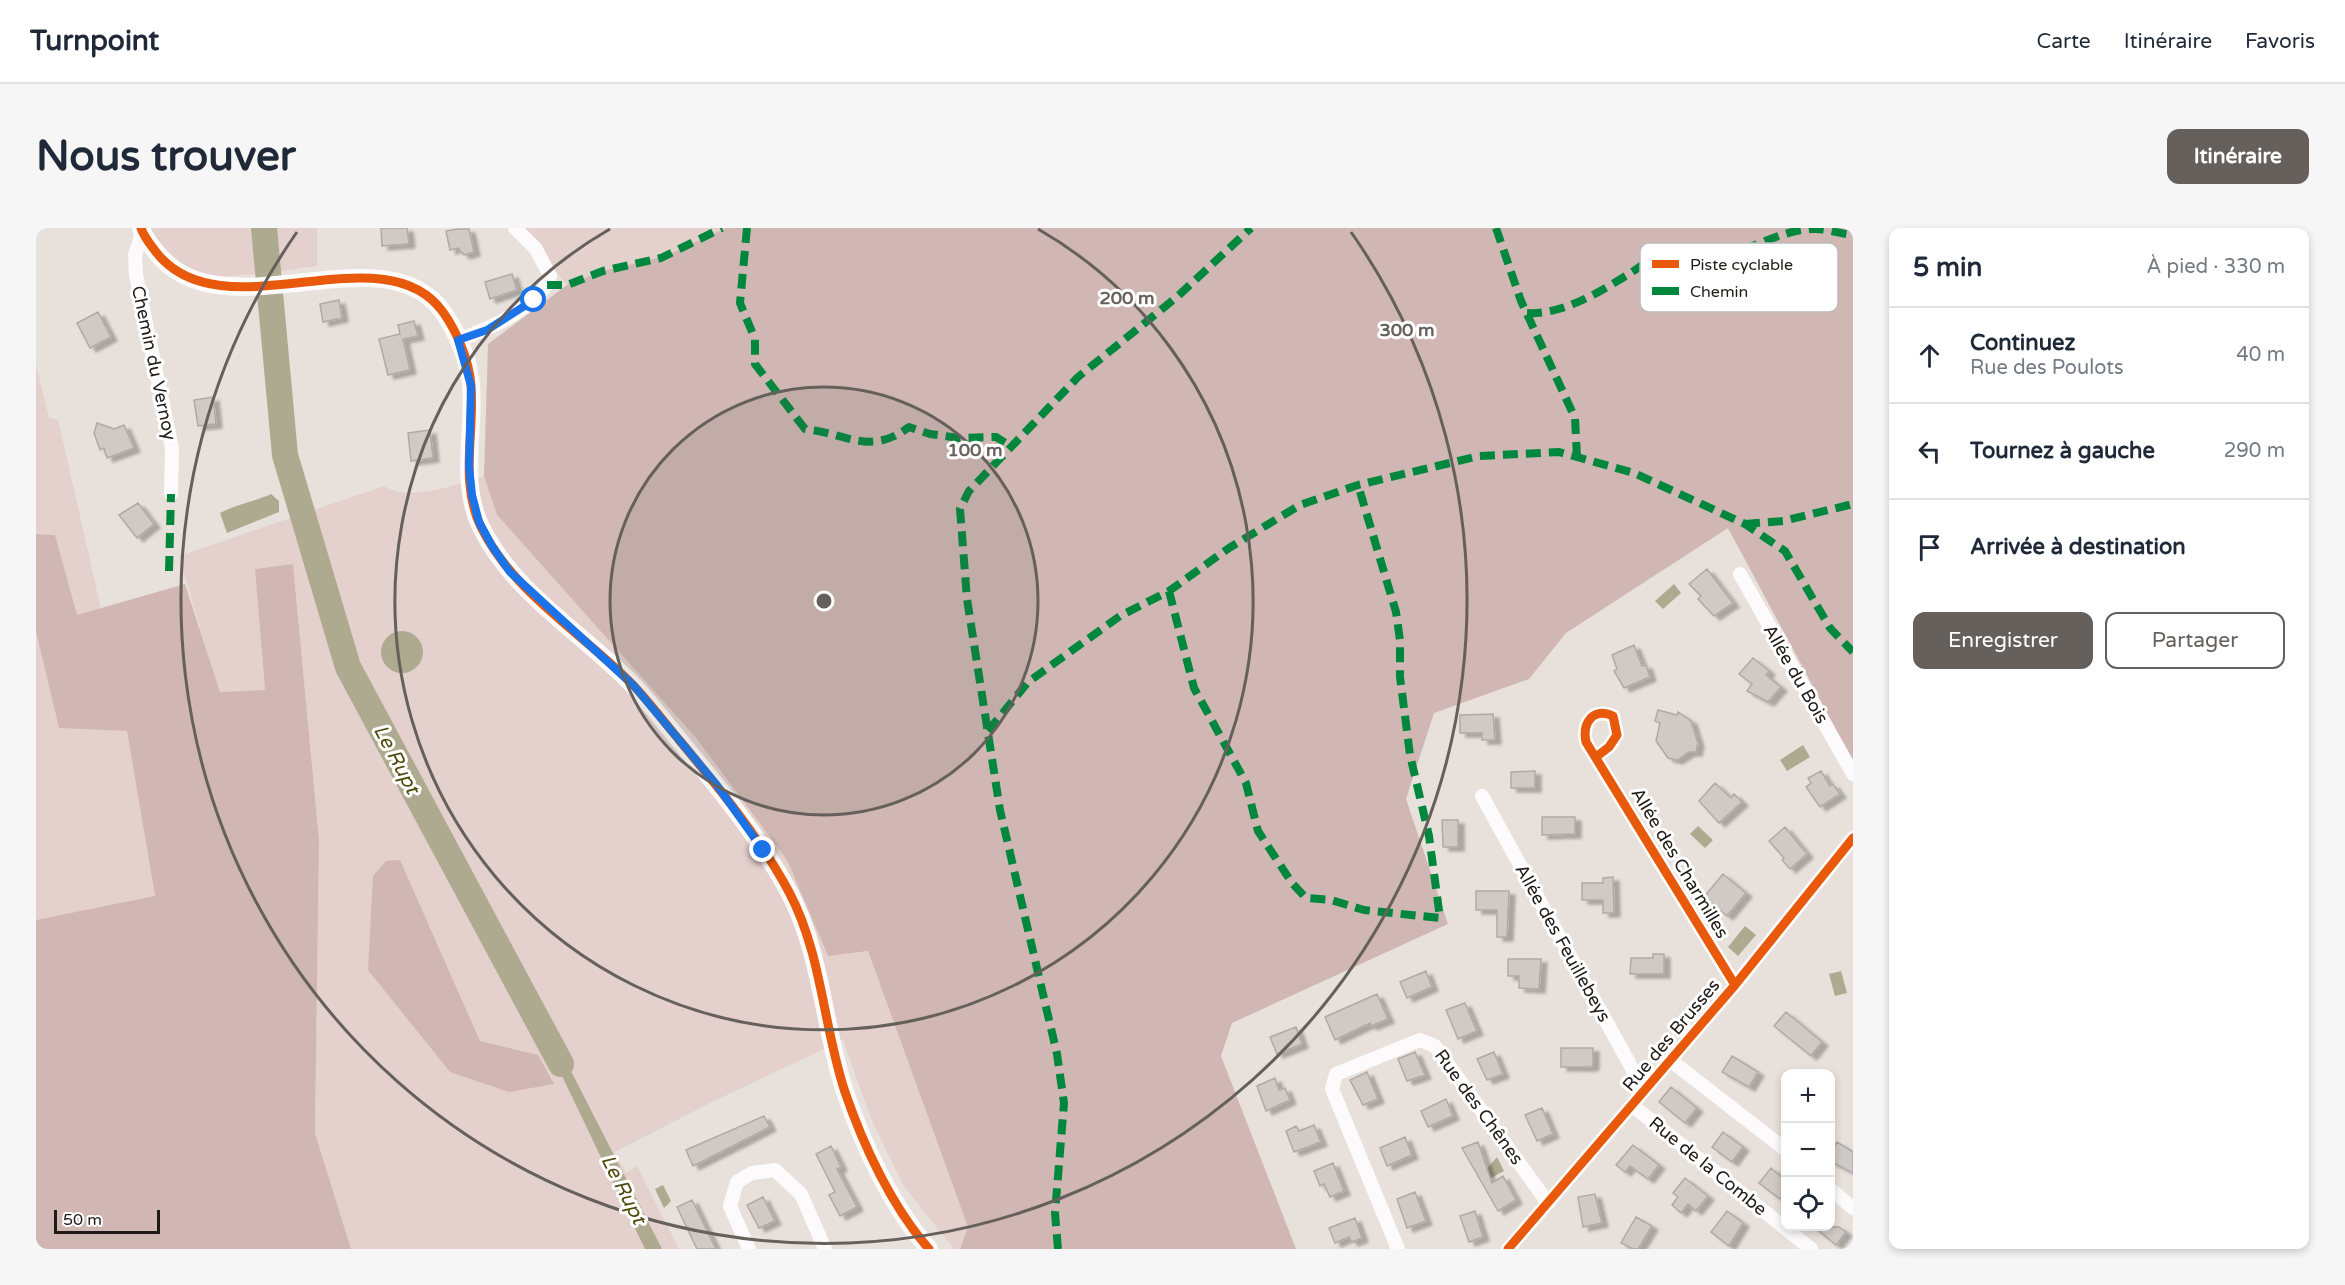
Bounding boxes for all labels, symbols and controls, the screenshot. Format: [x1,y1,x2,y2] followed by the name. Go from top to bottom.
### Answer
[30,24,159,58] text: Turnpoint
[2037,29,2091,54] text: Carte
[2124,29,2212,54] text: Itinéraire
[2245,29,2315,54] text: Favoris
[2167,129,2309,184] button: Itinéraire
[36,131,296,182] text: Nous trouver
[1640,243,1838,312] legend
[1913,252,1982,283] text: 5 min
[1690,255,1793,275] text: Piste cyclable
[2147,255,2285,279] text: À pied · 330 m
[1690,282,1748,302] text: Chemin
[127,284,181,443] street label: Chemin du Vernoy
[520,286,546,312] route start
[1099,287,1155,309] text: 200 m
[1379,319,1435,341] text: 300 m
[1970,330,2075,356] text: Continuez
[1913,339,1946,372] icon: ahead
[2236,343,2285,367] text: 40 m
[1970,356,2123,380] text: Rue des Poulots
[1913,435,1946,468] icon: left
[1970,438,2155,464] text: Tournez à gauche
[947,439,1003,461] text: 100 m
[2224,439,2285,463] text: 290 m
[1913,531,1946,564] icon: arrive
[1970,534,2186,560] text: Arrivée à destination
[814,591,834,611] centre of rings
[1913,612,2093,669] button: Enregistrer
[2105,612,2285,669] button: Partager
[1759,621,1833,727] street label: Allée du Bois
[368,721,425,800] water label: Le Rupt
[1626,784,1734,942] street label: Allée des Charmilles
[749,836,775,862] route end
[1510,860,1616,1026] street label: Allée des Feuillebeys
[1618,974,1724,1096] street label: Rue des Brusses
[1430,1045,1528,1169] street label: Rue des Chênes
[1781,1069,1835,1231] map controls
[1781,1069,1835,1123] button: +
[1645,1112,1771,1220] street label: Rue de la Combe
[1781,1123,1835,1177] button: −
[595,1151,652,1230] water label: Le Rupt
[1781,1177,1835,1231] button: locate
[54,1207,160,1234] scale bar
[63,1210,102,1230] text: 50 m

